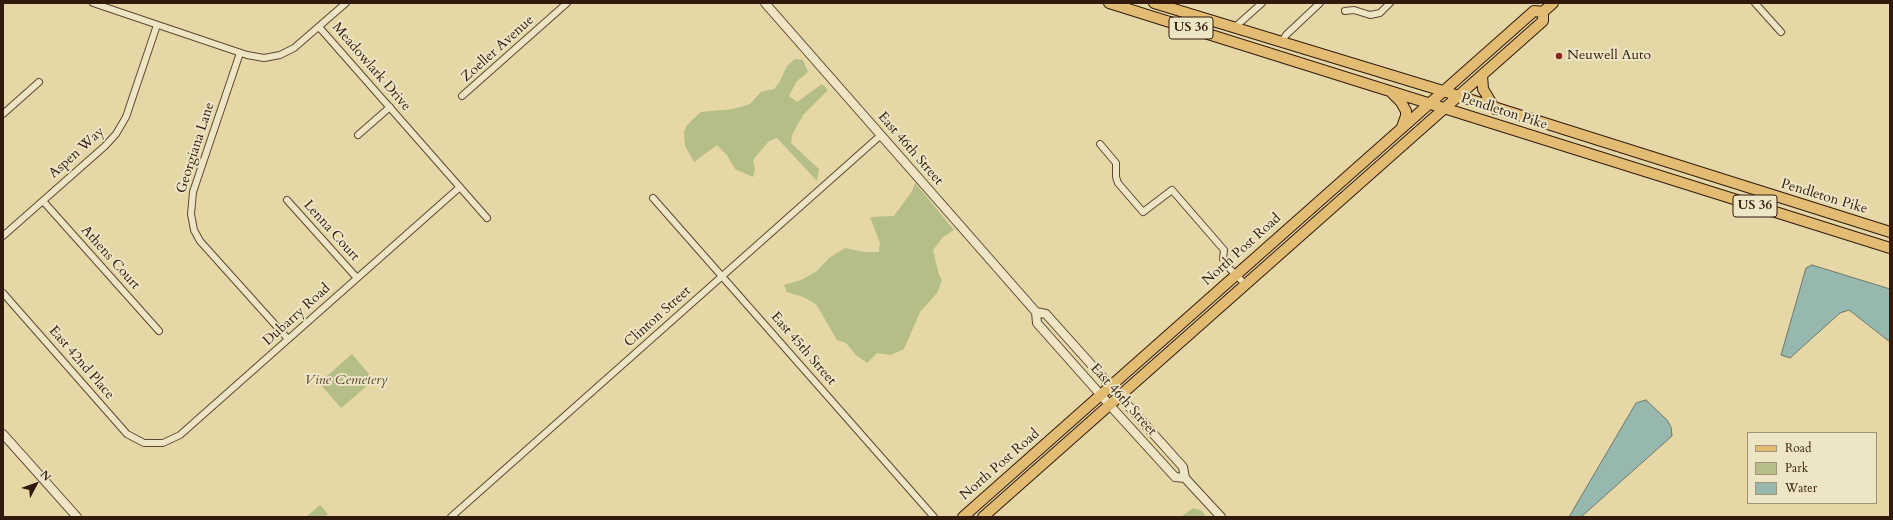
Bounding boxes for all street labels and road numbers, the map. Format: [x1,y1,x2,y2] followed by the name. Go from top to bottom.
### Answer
[458,12,538,86] street label: Zoeller Avenue
[1169,17,1213,39] road number: US 36
[328,19,414,115] street label: Meadowlark Drive
[1459,90,1549,134] street label: Pendleton Pike
[173,100,219,196] street label: Georgiana Lane
[874,109,946,189] street label: East 46th Street
[46,124,108,182] street label: Aspen Way
[1779,176,1869,218] street label: Pendleton Pike
[1733,195,1777,217] road number: US 36
[299,197,363,265] street label: Lenna Court
[1199,210,1285,290] street label: North Post Road
[77,223,143,293] street label: Athens Court
[260,280,334,350] street label: Dubarry Road
[621,283,695,351] street label: Clinton Street
[767,309,839,389] street label: East 45th Street
[45,323,117,403] street label: East 42nd Place
[1086,360,1160,440] street label: East 46th Street
[957,426,1043,504] street label: North Post Road

